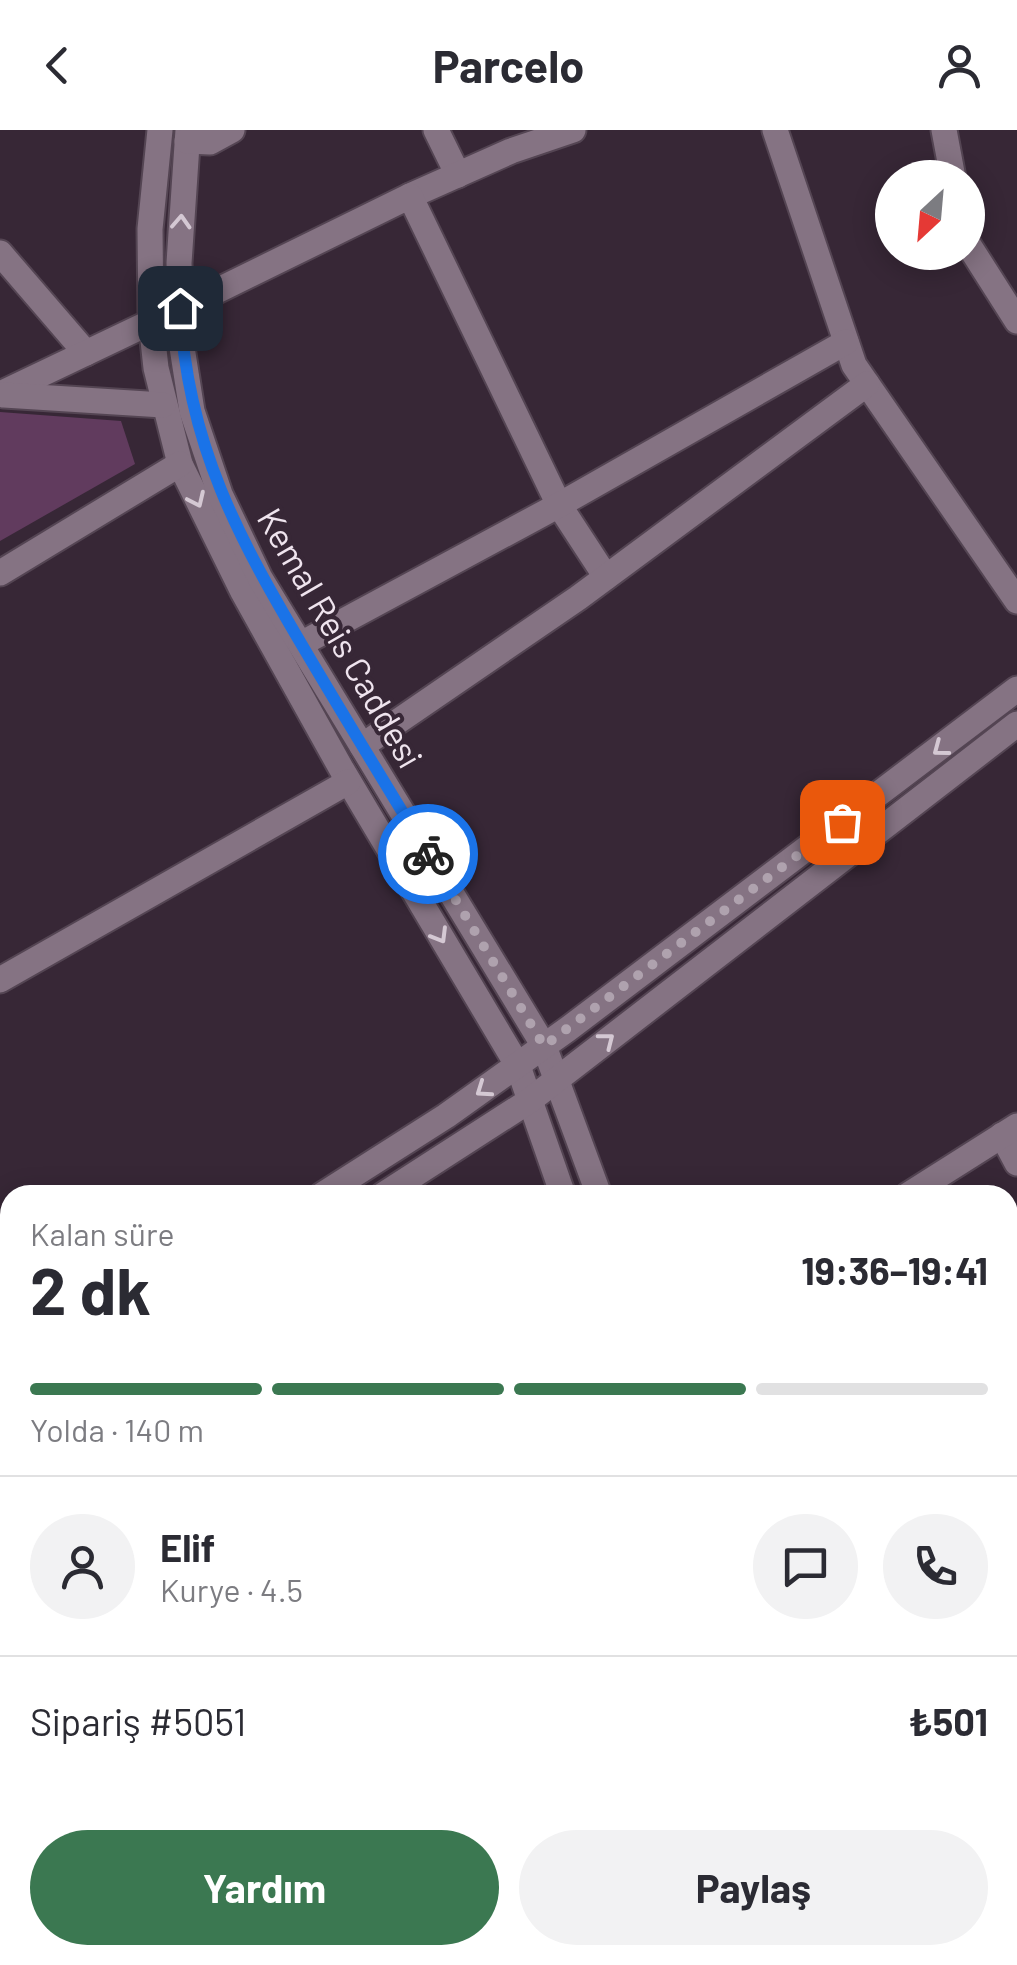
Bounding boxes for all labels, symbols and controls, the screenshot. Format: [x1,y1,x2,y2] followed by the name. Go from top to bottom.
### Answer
[30,38,85,93] icon: back
[433,38,584,92] text: Parcelo
[932,38,987,93] icon: person
[875,160,985,270] north arrow
[875,160,985,270] map controls
[170,213,191,229] one-way arrow
[138,266,223,351] pin
[153,281,208,336] icon: home
[184,490,204,508] one-way arrow
[250,500,432,774] street label: Kemal Reis Caddesi
[933,737,951,754] one-way arrow
[800,780,885,865] pin
[815,795,870,850] icon: bag
[378,804,478,904] courier
[401,827,456,882] icon: bike
[428,925,447,943] one-way arrow
[596,1034,614,1052] one-way arrow
[476,1078,495,1096] one-way arrow
[30,1214,174,1252] text: Kalan süre
[801,1247,988,1293] text: 19:36–19:41
[30,1250,151,1328] text: 2 dk
[30,1410,204,1448] text: Yolda · 140 m
[30,1514,135,1619] button: person
[753,1514,858,1619] button: chat
[883,1514,988,1619] button: phone
[160,1524,215,1570] text: Elif
[160,1570,303,1608] text: Kurye · 4.5
[30,1698,246,1744] text: Sipariş #5051
[908,1698,988,1744] text: ₺501
[30,1830,499,1945] button: Yardım
[519,1830,988,1945] button: Paylaş

